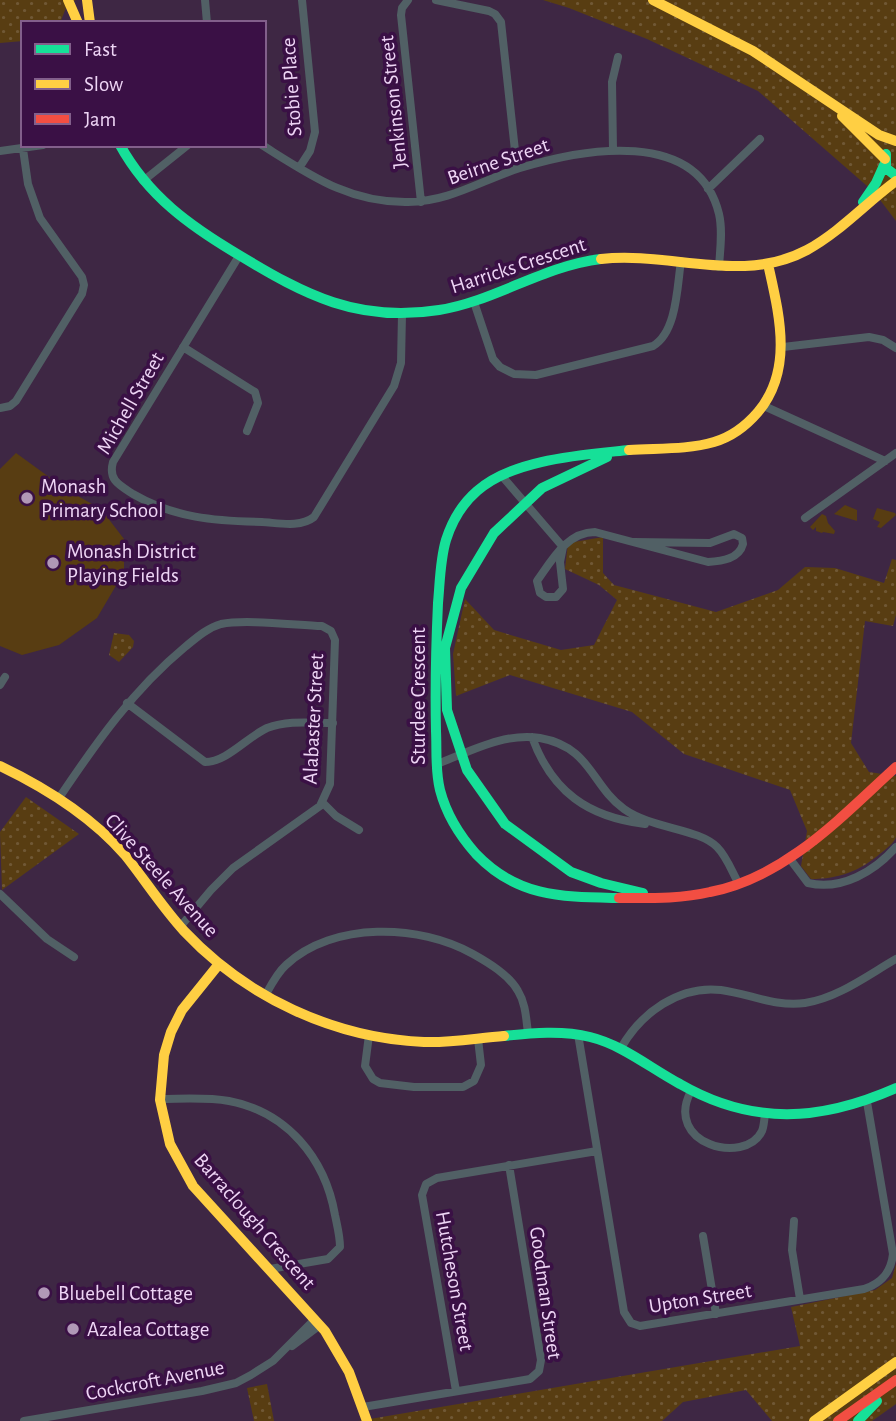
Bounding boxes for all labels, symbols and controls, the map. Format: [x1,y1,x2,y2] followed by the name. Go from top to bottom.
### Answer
[21,21,266,147] legend
[376,34,411,170] street label: Jenkinson Street
[278,37,305,137] street label: Stobie Place
[84,39,117,60] text: Fast
[84,74,123,95] text: Slow
[84,109,116,130] text: Jam
[445,134,552,189] street label: Beirne Street
[448,234,589,297] street label: Harricks Crescent
[93,349,168,458] street label: Michell Street
[41,476,164,521] place label: Monash Primary School
[19,490,35,506] marker: Monash Primary School
[67,541,196,586] place label: Monash District Playing Fields
[45,555,61,571] marker: Monash District Playing Fields
[408,627,429,765] street label: Sturdee Crescent
[300,653,327,785] street label: Alabaster Street
[101,810,222,941] street label: Clive Steele Avenue
[190,1149,319,1294] street label: Barraclough Crescent
[432,1210,477,1353] street label: Hutcheson Street
[526,1225,565,1361] street label: Goodman Street
[647,1280,753,1317] street label: Upton Street
[58,1283,193,1304] place label: Bluebell Cottage
[36,1285,52,1301] marker: Bluebell Cottage
[87,1319,209,1340] place label: Azalea Cottage
[65,1321,81,1337] marker: Azalea Cottage
[84,1357,226,1404] street label: Cockcroft Avenue

